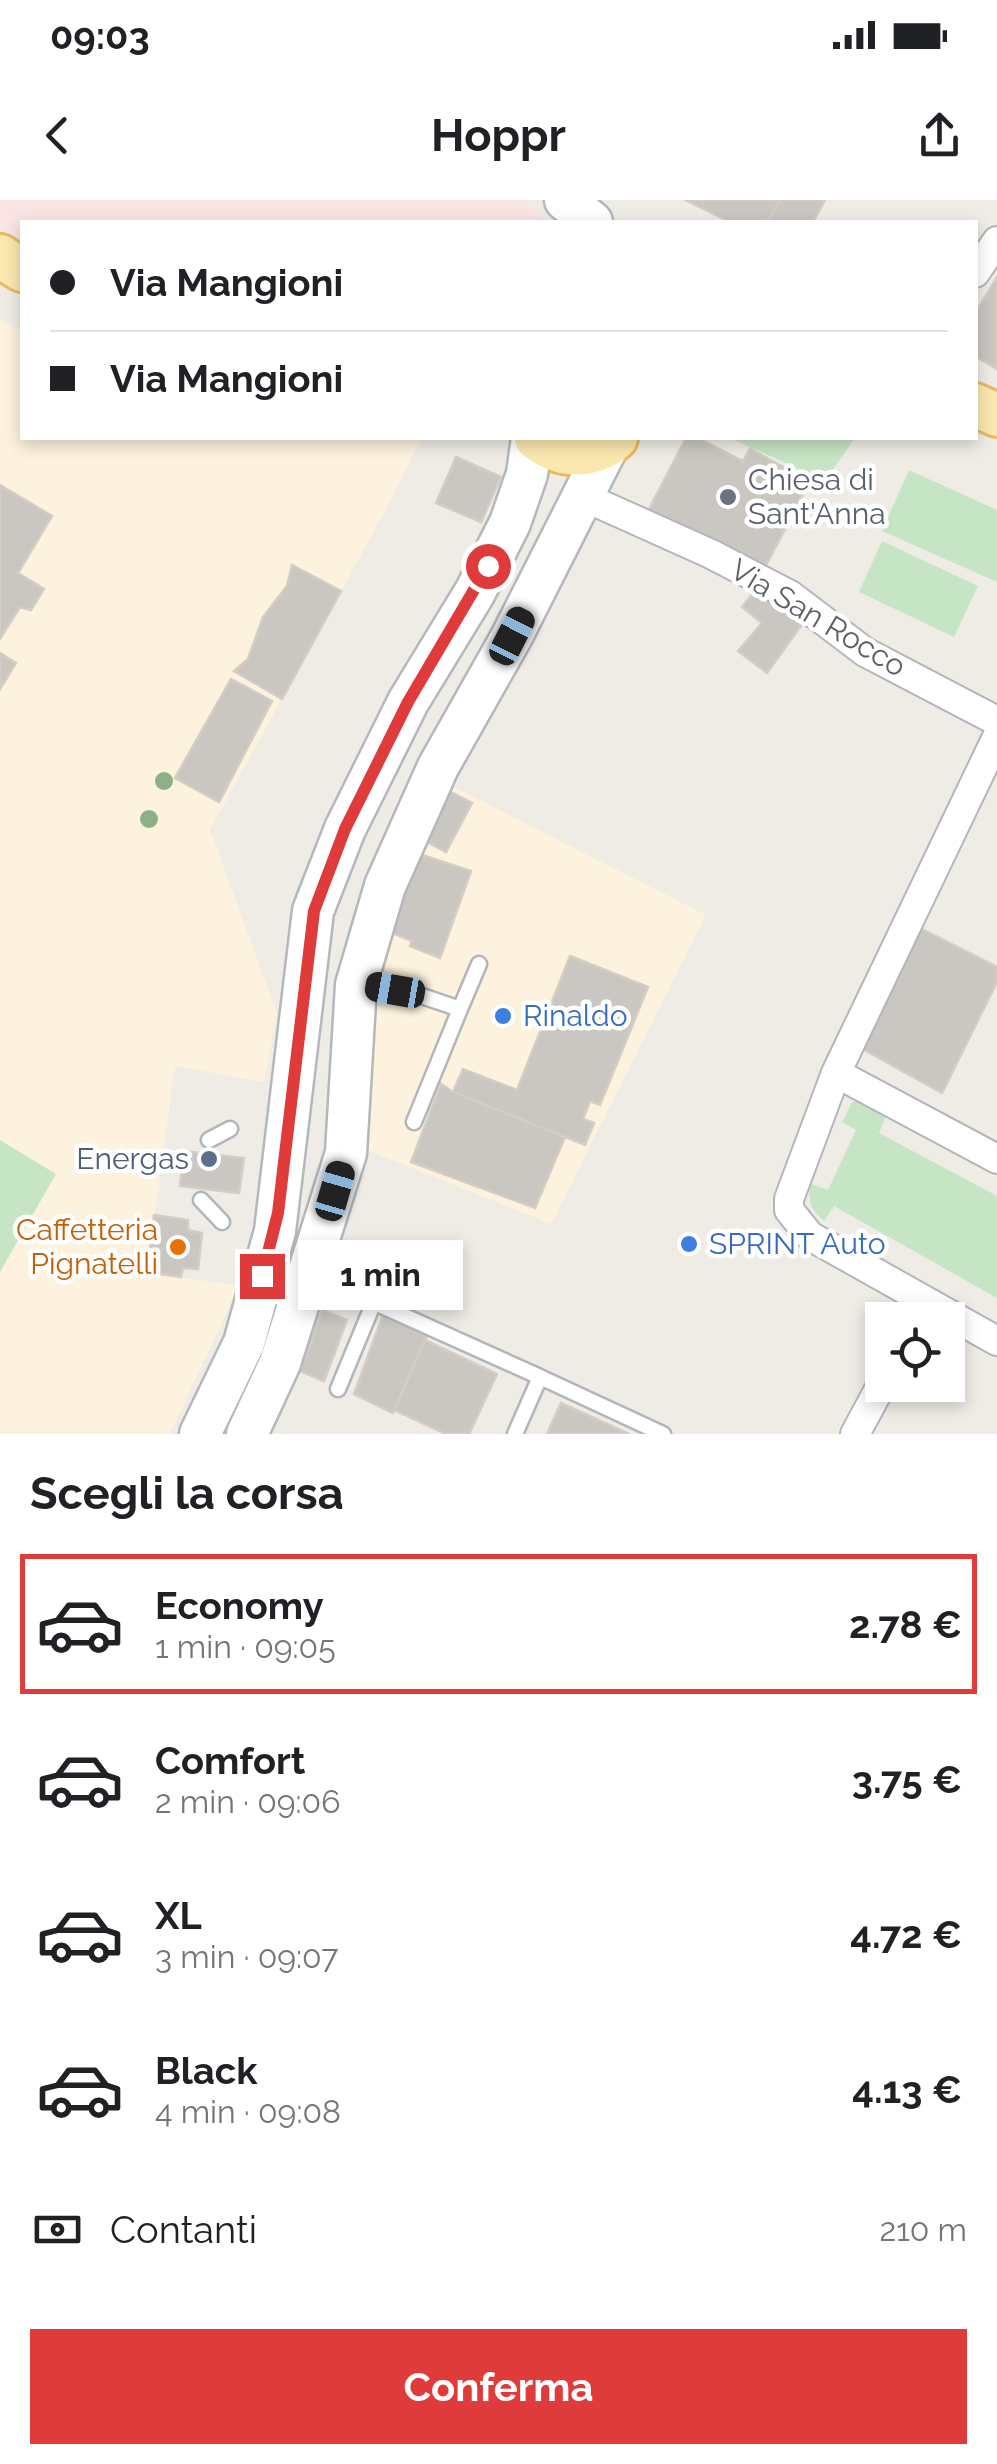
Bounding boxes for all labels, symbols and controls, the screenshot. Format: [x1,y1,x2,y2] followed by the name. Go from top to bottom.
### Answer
[50,13,150,58] text: 09:03
[30,108,85,163] icon: back
[912,108,967,163] icon: share
[431,109,566,162] text: Hoppr
[110,260,343,305] text: Via Mangioni
[110,356,343,401] text: Via Mangioni
[748,462,886,531] place label: Chiesa di Sant'Anna
[717,486,739,508] marker: Chiesa di Sant'Anna
[466,544,511,589] route start
[724,552,912,684] street label: Via San Rocco
[485,602,539,670] car
[363,970,427,1010] car
[523,998,628,1033] place label: Rinaldo
[492,1005,514,1027] marker: Rinaldo
[76,1141,189,1176] place label: Energas
[198,1148,220,1170] marker: Energas
[312,1158,358,1224] car
[16,1212,158,1281] place label: Caffetteria Pignatelli
[709,1226,886,1261] place label: SPRINT Auto
[678,1233,700,1255] marker: SPRINT Auto
[167,1236,189,1258] marker: Caffetteria Pignatelli
[297,1241,462,1311] callout: 1 min
[240,1254,285,1299] route end
[340,1256,421,1293] text: 1 min
[865,1302,965,1402] map controls
[865,1302,965,1402] button: locate
[30,1467,344,1520] text: Scegli la corsa
[35,1579,125,1669] icon: car
[155,1583,324,1628] text: Economy
[849,1602,962,1647] text: 2.78 €
[155,1628,336,1665] text: 1 min · 09:05
[35,1734,125,1824] icon: car
[155,1738,305,1783] text: Comfort
[852,1757,962,1802] text: 3.75 €
[155,1783,340,1820] text: 2 min · 09:06
[35,1889,125,1979] icon: car
[155,1893,202,1938] text: XL
[850,1912,962,1957] text: 4.72 €
[155,1938,338,1975] text: 3 min · 09:07
[35,2044,125,2134] icon: car
[155,2048,257,2093] text: Black
[852,2067,962,2112] text: 4.13 €
[155,2093,341,2130] text: 4 min · 09:08
[30,2202,85,2257] icon: cash
[110,2207,257,2252] text: Contanti
[879,2211,967,2248] text: 210 m
[30,2329,967,2444] button: Conferma

